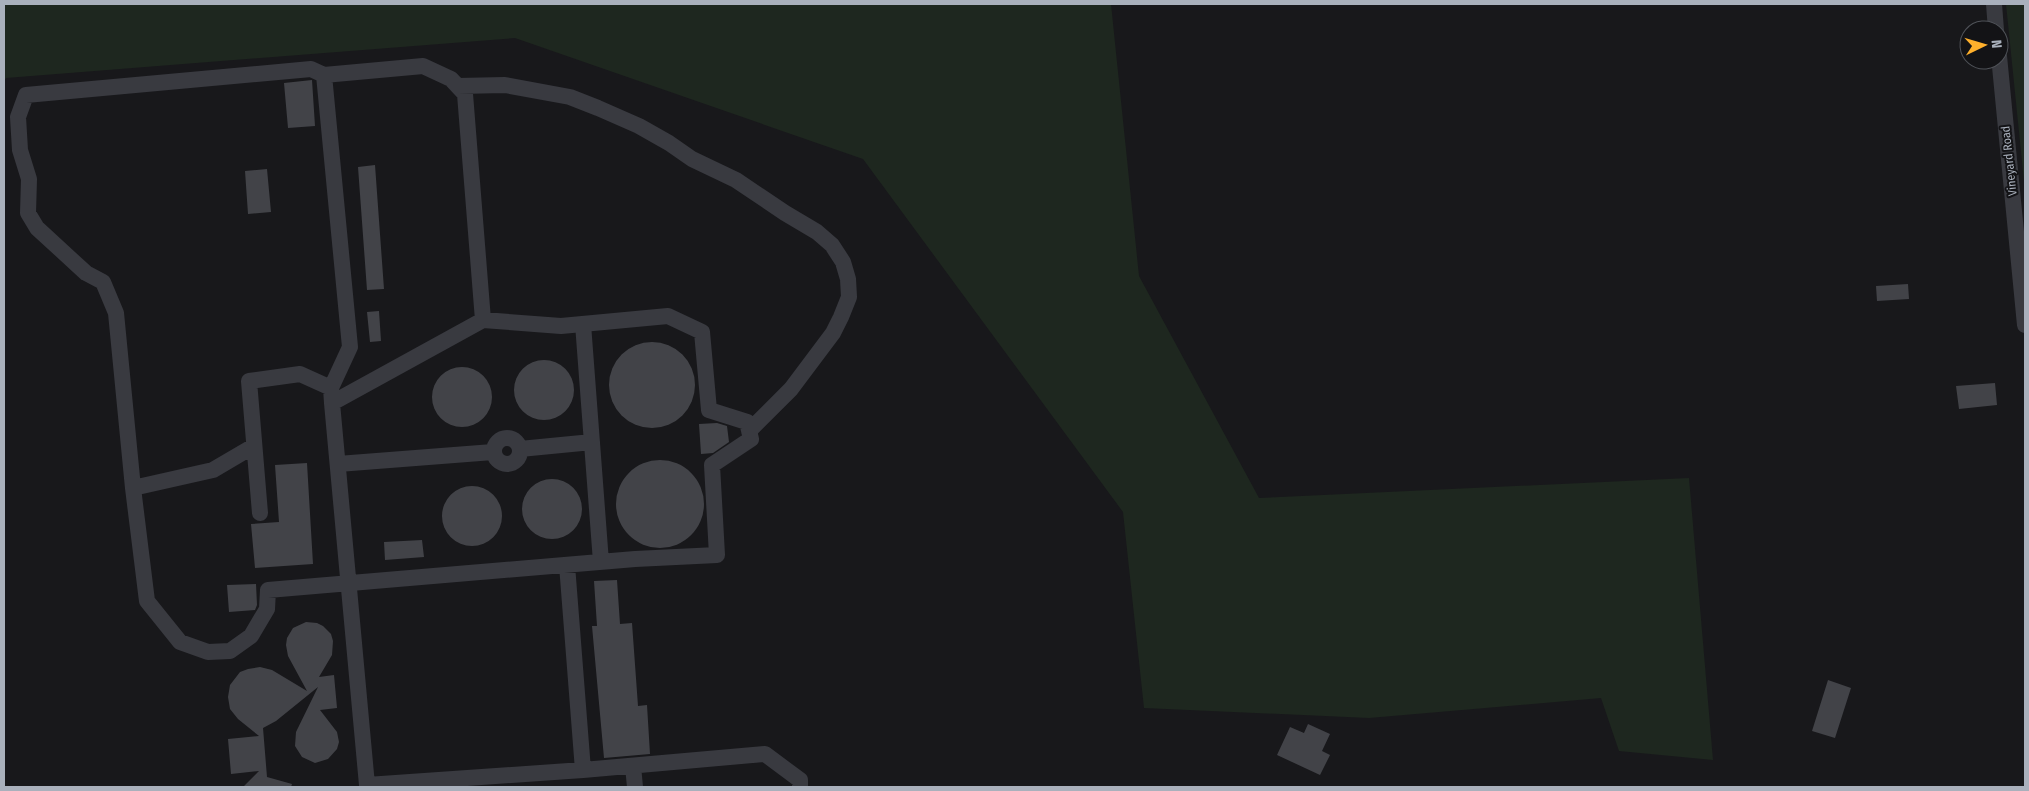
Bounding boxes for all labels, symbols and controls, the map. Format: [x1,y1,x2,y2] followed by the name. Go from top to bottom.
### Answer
[1959,20,2009,70] north arrow
[1988,39,2005,49] text: N
[1998,125,2020,197] street label: Vineyard Road

